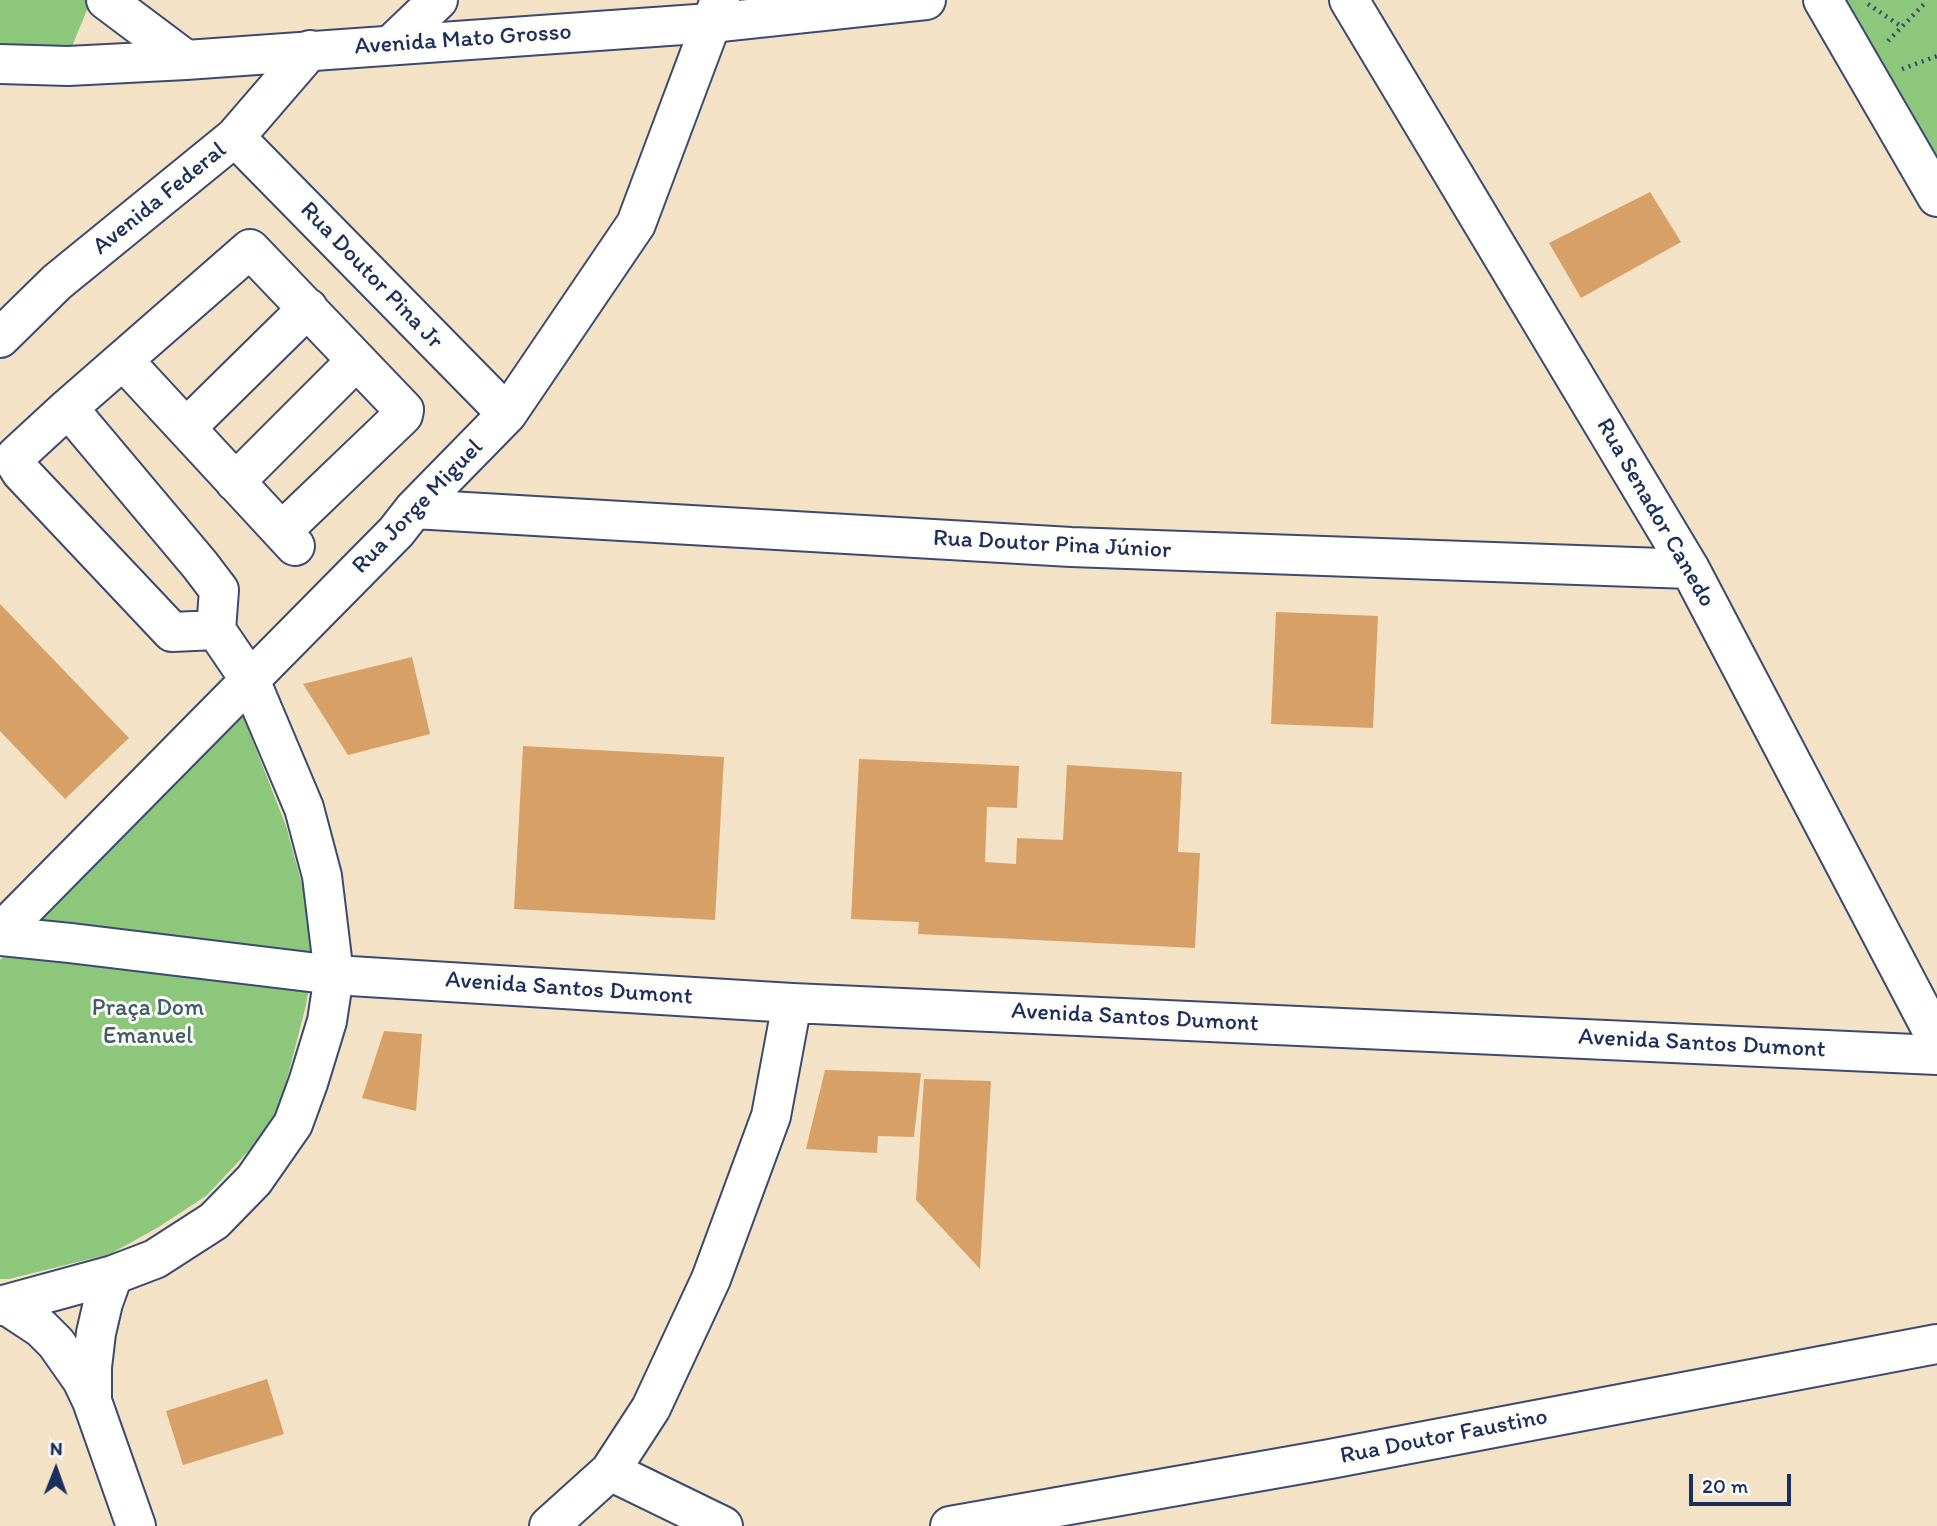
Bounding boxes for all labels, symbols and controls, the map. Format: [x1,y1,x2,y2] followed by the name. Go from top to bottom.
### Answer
[354,18,572,62] street label: Avenida Mato Grosso
[87,136,233,262] street label: Avenida Federal
[293,196,449,356] street label: Rua Doutor Pina Jr
[1589,413,1721,613] street label: Rua Senador Canedo
[347,434,489,580] street label: Rua Jorge Miguel
[932,524,1172,566] street label: Rua Doutor Pina Júnior
[444,966,694,1012] street label: Avenida Santos Dumont
[92,995,204,1051] park label: Praça Dom Emanuel
[1011,997,1259,1039] street label: Avenida Santos Dumont
[1578,1023,1826,1065] street label: Avenida Santos Dumont
[1338,1403,1550,1471] street label: Rua Doutor Faustino
[21,1435,91,1505] north arrow
[50,1437,63,1460] text: N
[1692,1460,1794,1504] scale bar
[1702,1473,1748,1498] text: 20 m

